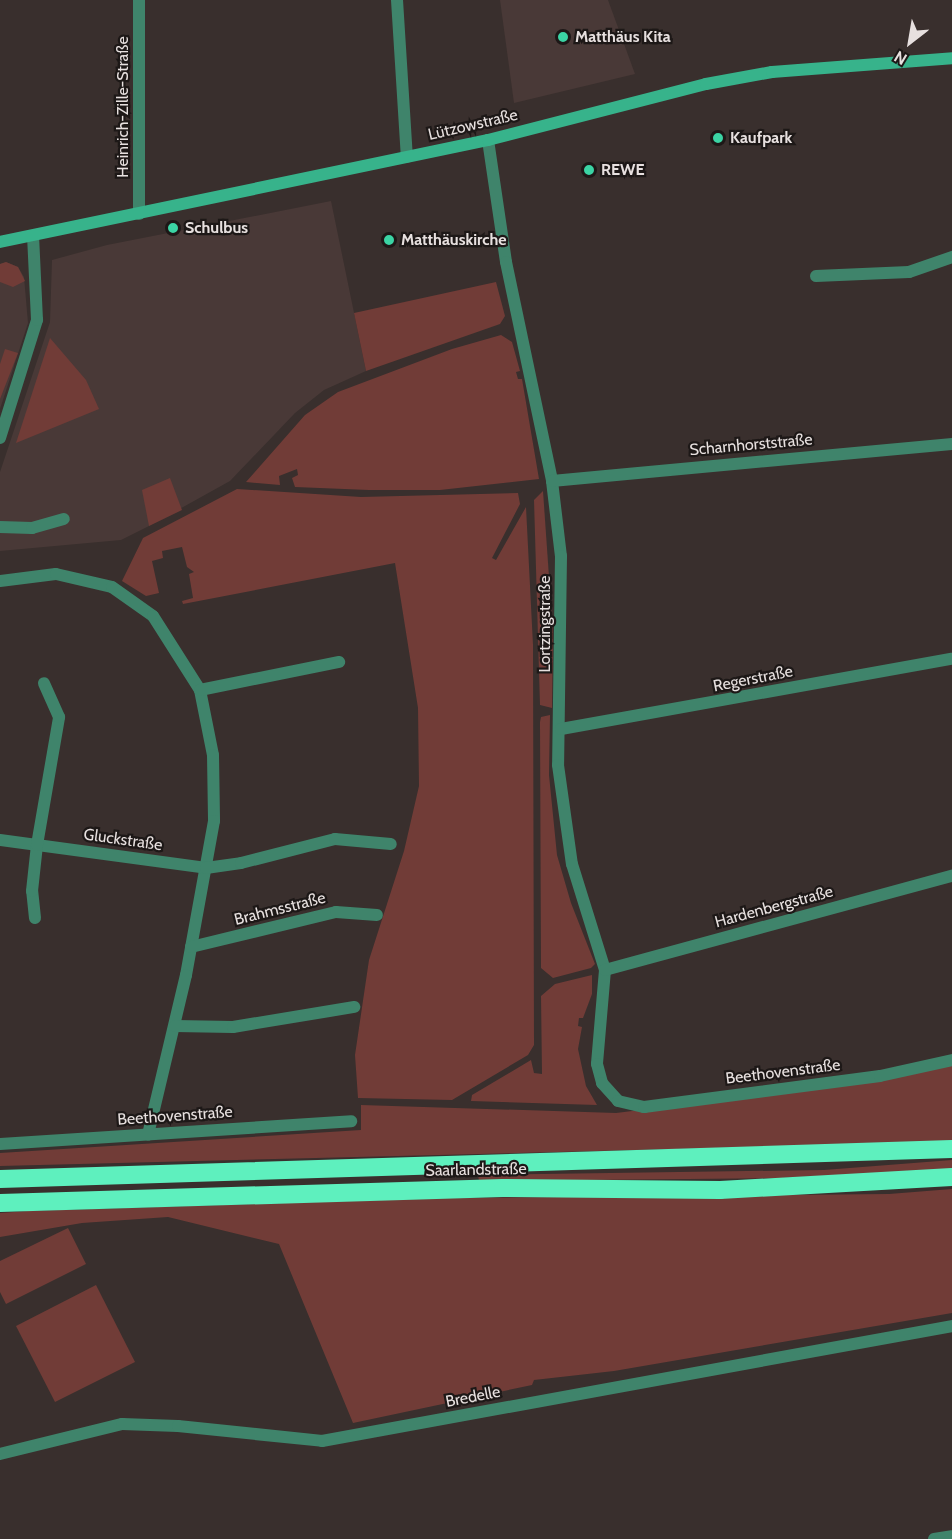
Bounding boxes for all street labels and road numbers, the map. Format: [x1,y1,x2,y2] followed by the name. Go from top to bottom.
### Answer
[113,36,133,178] street label: Heinrich-Zille-Straße
[426,105,520,145] street label: Lützowstraße
[689,430,813,460] street label: Scharnhorststraße
[535,576,555,672] street label: Lortzingstraße
[712,662,794,696] street label: Regerstraße
[82,825,164,855] street label: Gluckstraße
[713,882,835,932] street label: Hardenbergstraße
[232,888,328,930] street label: Brahmsstraße
[725,1055,841,1089] street label: Beethovenstraße
[117,1102,233,1130] street label: Beethovenstraße
[425,1160,527,1180] street label: Saarlandstraße
[444,1382,502,1412] street label: Bredelle

